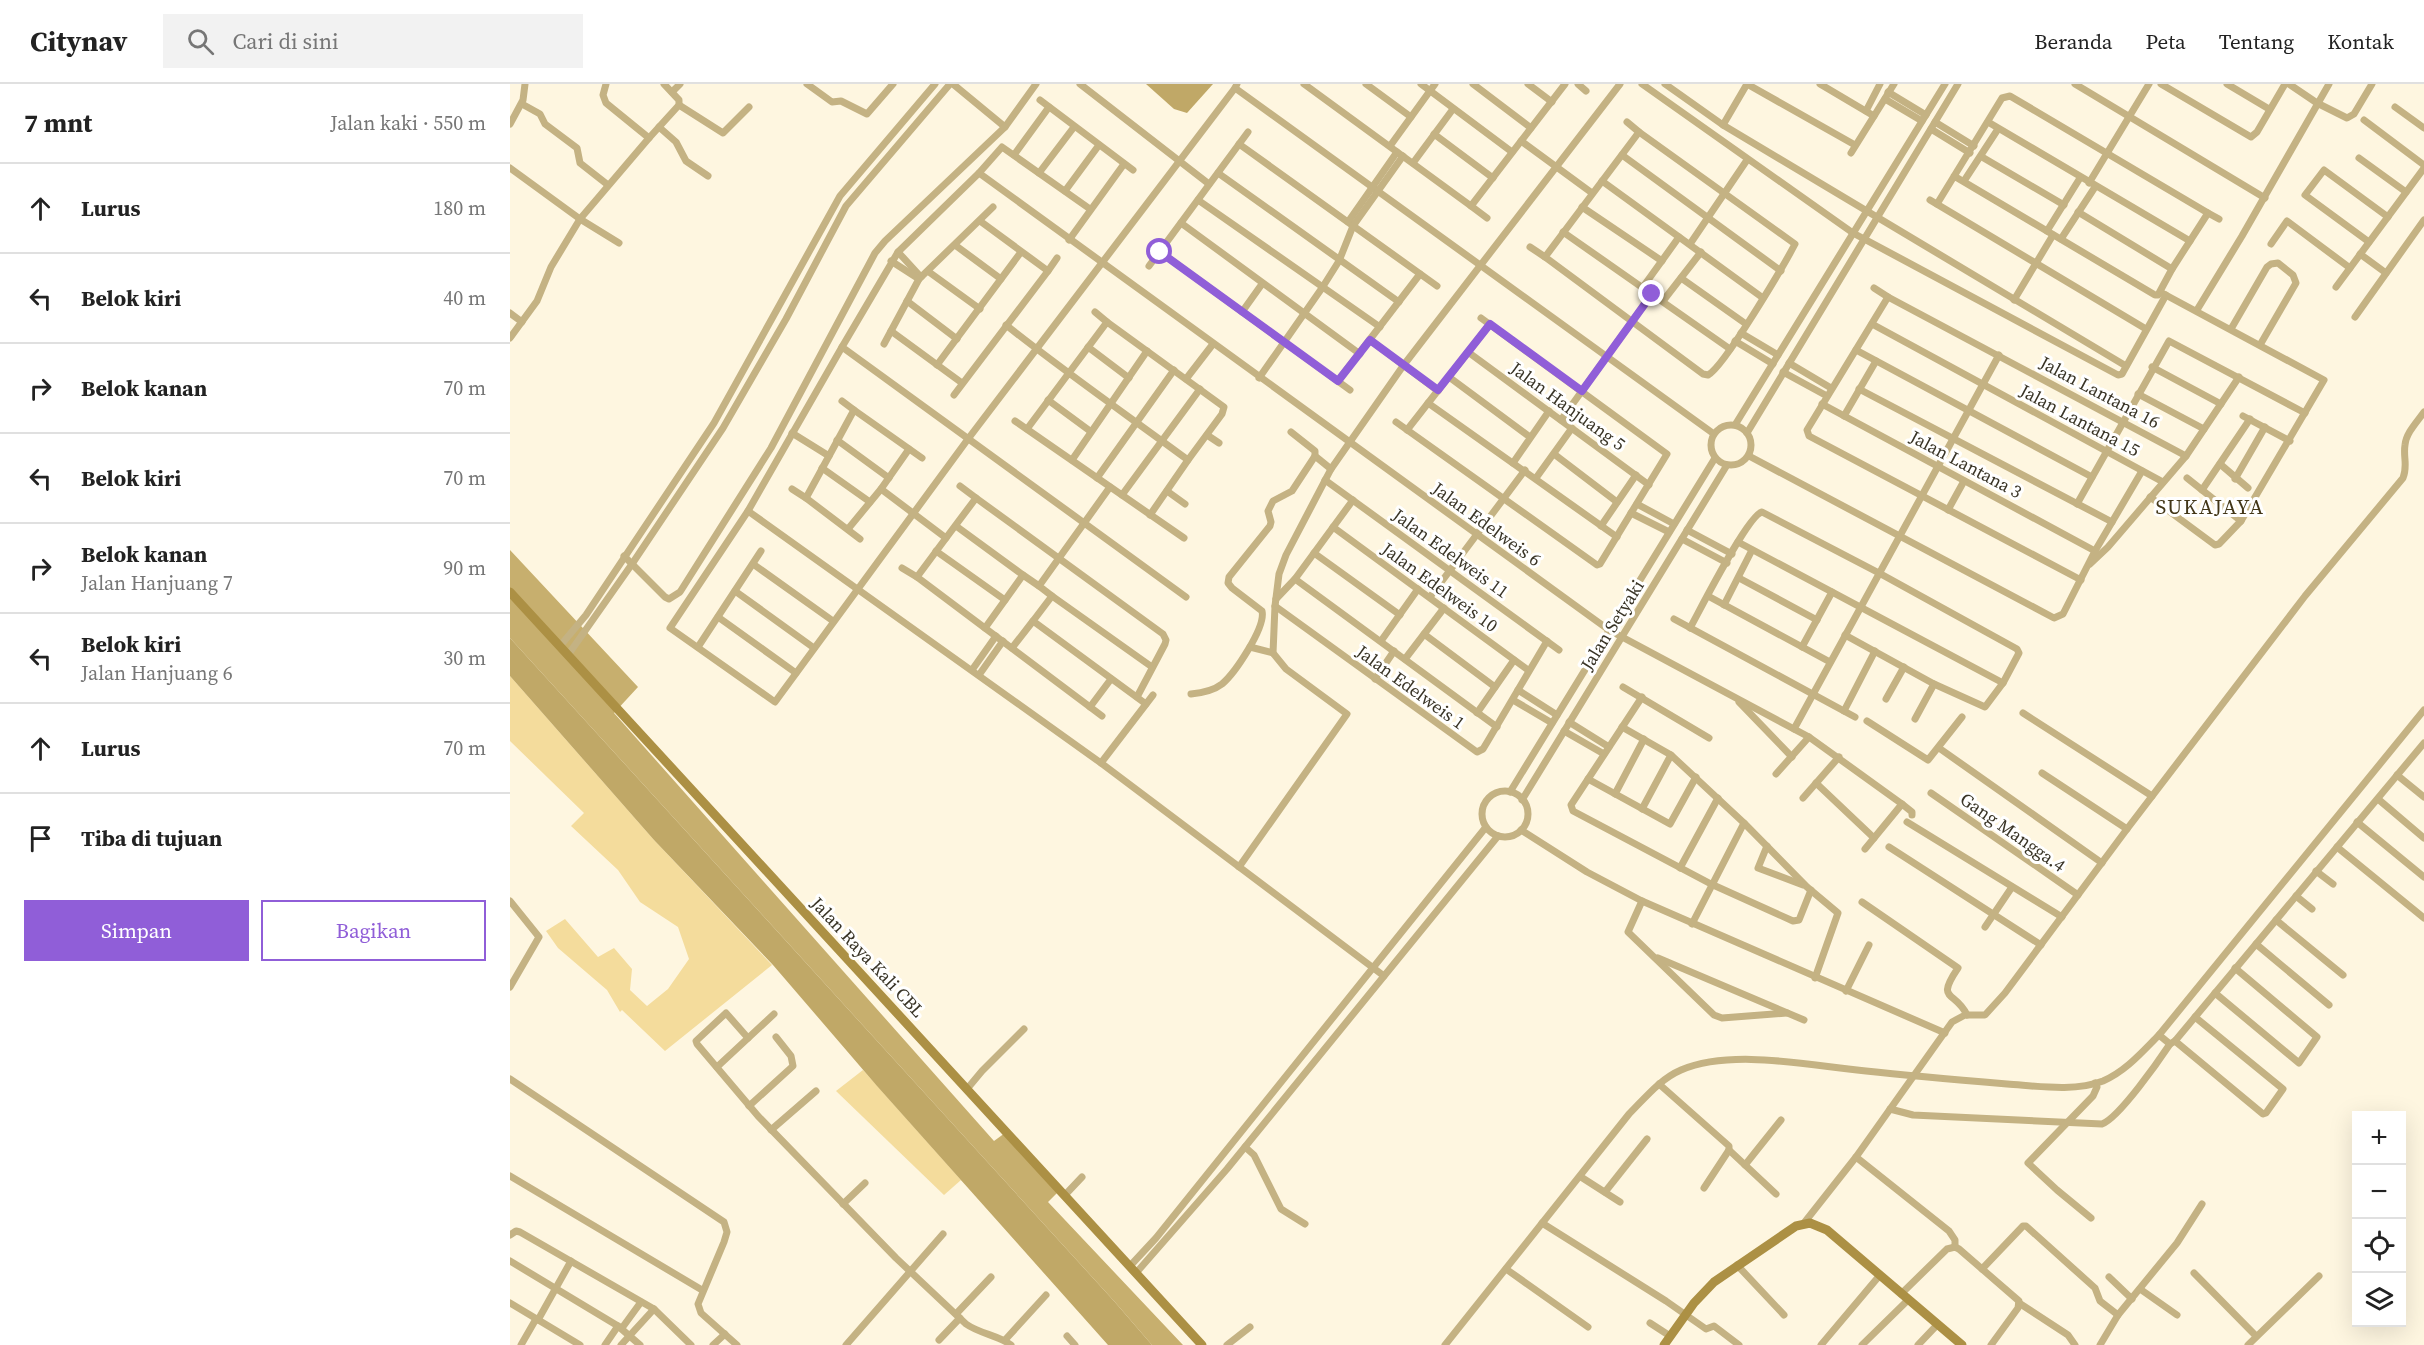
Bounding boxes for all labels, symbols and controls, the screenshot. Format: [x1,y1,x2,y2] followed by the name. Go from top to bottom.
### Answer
[163,14,583,68] search box
[30,22,127,60] text: Citynav
[184,25,217,58] icon: search
[232,26,339,56] text: Cari di sini
[2034,27,2113,56] text: Beranda
[2146,27,2186,56] text: Peta
[2219,27,2294,56] text: Tentang
[2327,27,2394,56] text: Kontak
[24,105,92,141] text: 7 mnt
[330,109,486,137] text: Jalan kaki · 550 m
[24,192,57,225] icon: ahead
[81,193,140,223] text: Lurus
[433,194,486,222] text: 180 m
[1146,238,1172,264] route start
[1638,280,1664,306] route end
[24,282,57,315] icon: left
[81,283,181,313] text: Belok kiri
[443,284,486,312] text: 40 m
[2035,349,2164,434] street label: Jalan Lantana 16
[1505,355,1631,456] street label: Jalan Hanjuang 5
[24,372,57,405] icon: right
[81,373,207,403] text: Belok kanan
[443,374,486,402] text: 70 m
[2015,377,2144,462] street label: Jalan Lantana 15
[1905,423,2026,504] street label: Jalan Lantana 3
[24,462,57,495] icon: left
[81,463,181,493] text: Belok kiri
[443,464,486,492] text: 70 m
[1427,475,1547,572] street label: Jalan Edelweis 6
[2155,492,2265,521] district label: SUKAJAYA
[1387,502,1514,604] street label: Jalan Edelweis 11
[1376,536,1503,638] street label: Jalan Edelweis 10
[81,539,207,569] text: Belok kanan
[24,552,57,585] icon: right
[443,554,486,582] text: 90 m
[81,569,233,597] text: Jalan Hanjuang 7
[1574,575,1650,676] street label: Jalan Setyaki
[81,629,181,659] text: Belok kiri
[1351,638,1471,735] street label: Jalan Edelweis 1
[24,642,57,675] icon: left
[443,644,486,672] text: 30 m
[81,659,233,687] text: Jalan Hanjuang 6
[24,732,57,765] icon: ahead
[81,733,140,763] text: Lurus
[443,734,486,762] text: 70 m
[1955,786,2071,878] street label: Gang Mangga.4
[24,822,57,855] icon: arrive
[81,823,222,853] text: Tiba di tujuan
[805,890,931,1023] street label: Jalan Raya Kali CBL
[24,900,249,961] button: Simpan
[261,900,486,961] button: Bagikan
[2352,1111,2406,1327] map controls
[2352,1111,2406,1165] button: +
[2352,1165,2406,1219] button: −
[2352,1219,2406,1273] button: locate
[2352,1273,2406,1327] button: layers

